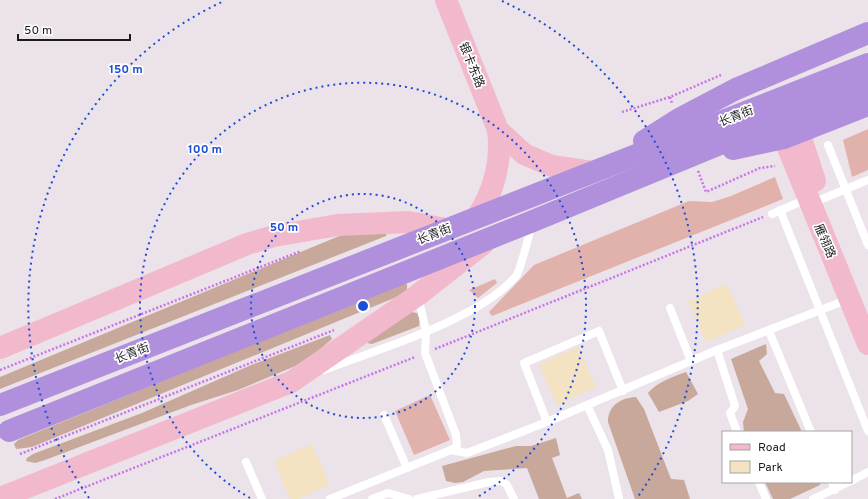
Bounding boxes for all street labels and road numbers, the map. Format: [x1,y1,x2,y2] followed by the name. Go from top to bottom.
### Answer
[455,40,487,91] street label: 银卡东路
[717,103,756,131] street label: 长青街
[415,221,454,249] street label: 长青街
[810,222,838,261] street label: 雁翎路
[113,340,152,368] street label: 长青街

